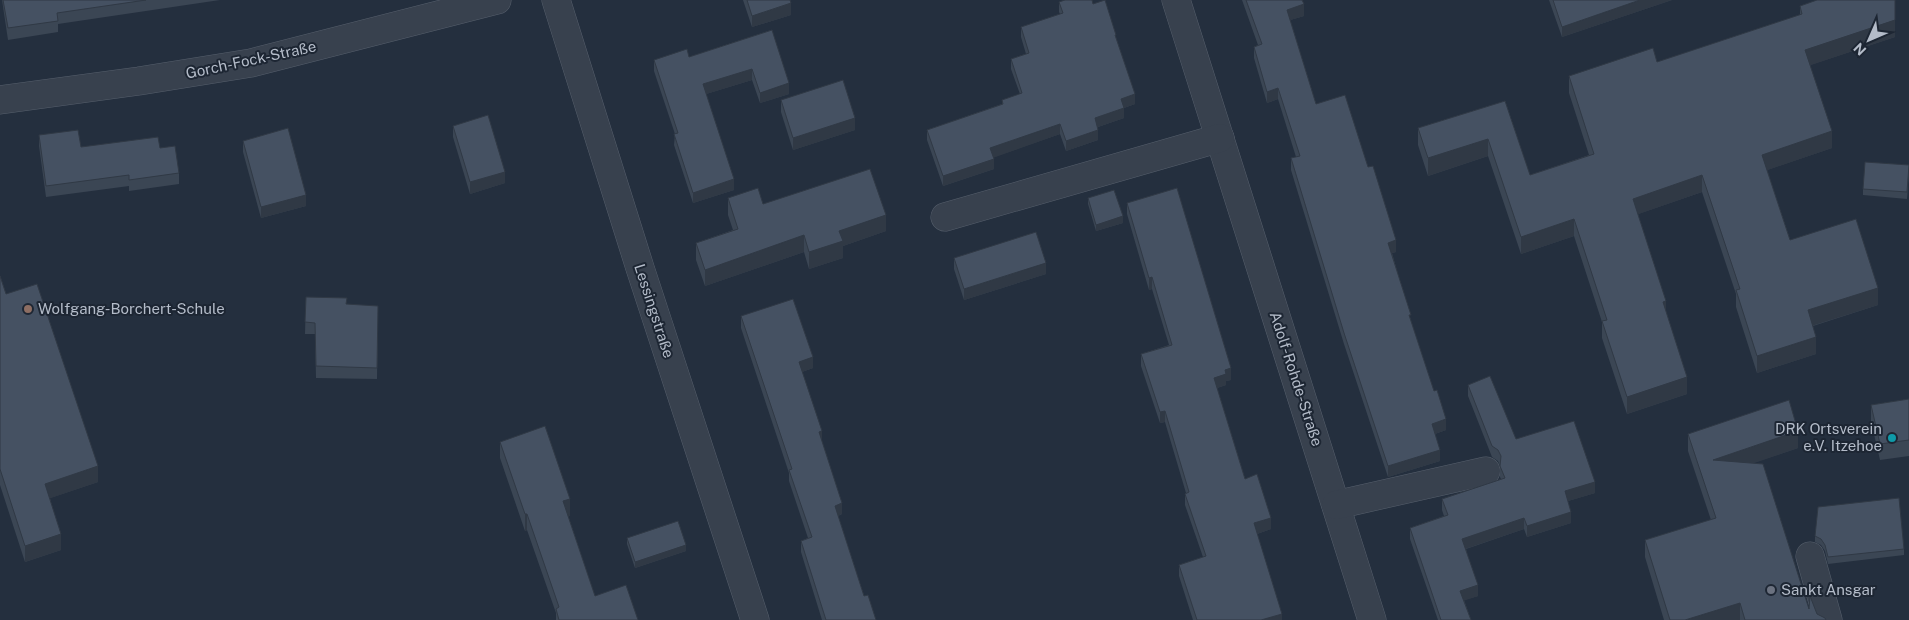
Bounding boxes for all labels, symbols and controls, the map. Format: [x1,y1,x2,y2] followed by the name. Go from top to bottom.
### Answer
[1844,15,1894,65] north arrow
[184,37,318,82] street label: Gorch-Fock-Straße
[1850,40,1869,59] text: N
[631,262,678,360] street label: Lessingstraße
[38,300,225,317] place label: Wolfgang-Borchert-Schule
[22,303,34,315] marker: Wolfgang-Borchert-Schule
[1267,309,1326,448] street label: Adolf-Rohde-Straße
[1775,420,1882,454] place label: DRK Ortsverein e.V. Itzehoe
[1886,432,1898,444] marker: DRK Ortsverein e.V. Itzehoe
[1781,581,1876,598] place label: Sankt Ansgar
[1765,584,1777,596] marker: Sankt Ansgar

